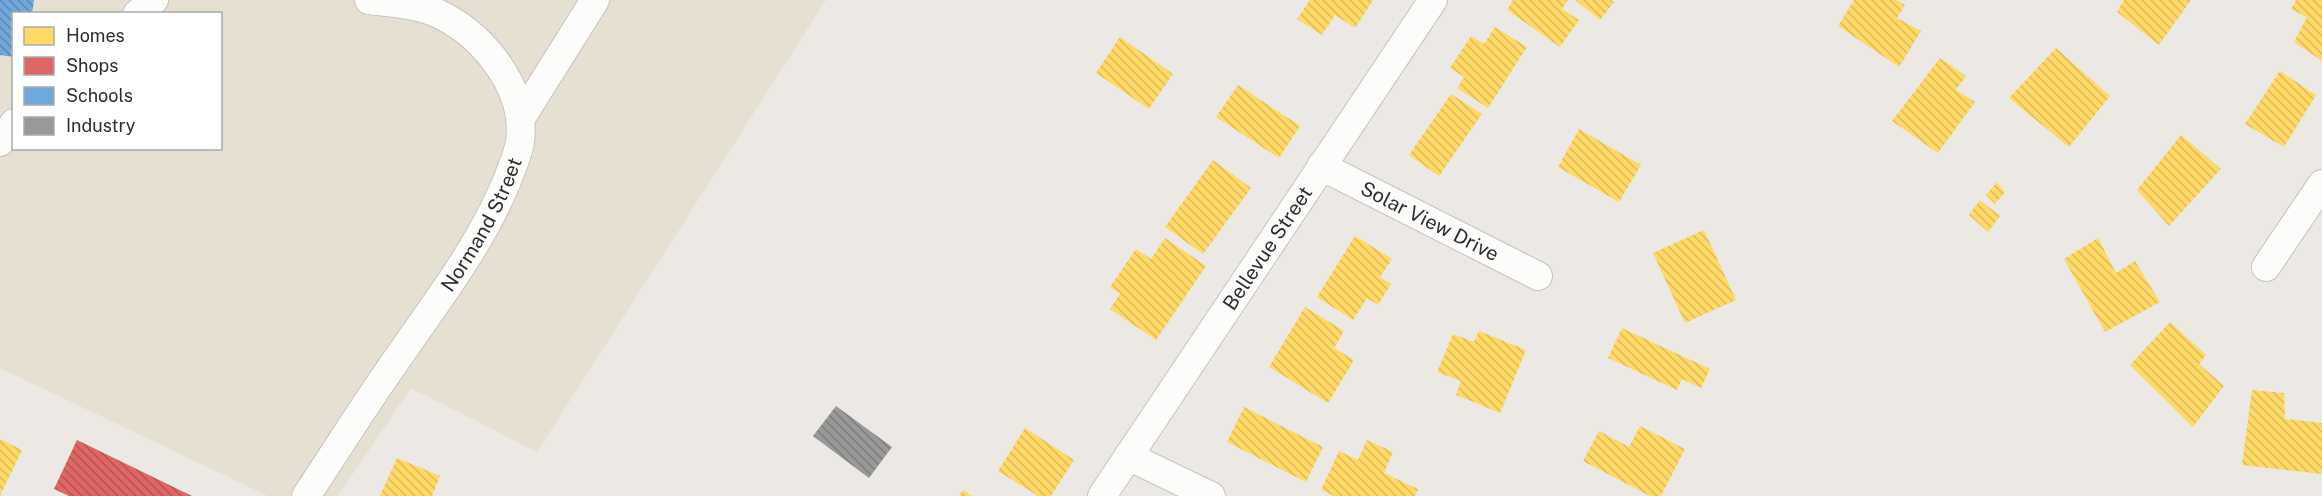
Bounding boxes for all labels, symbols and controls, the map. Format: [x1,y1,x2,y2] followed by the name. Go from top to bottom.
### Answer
[12,12,222,150] legend
[66,25,125,46] text: Homes
[66,55,118,76] text: Shops
[66,85,133,106] text: Schools
[66,115,136,136] text: Industry
[436,154,527,296] street label: Normand Street
[1357,176,1503,266] street label: Solar View Drive
[1218,182,1317,314] street label: Bellevue Street

